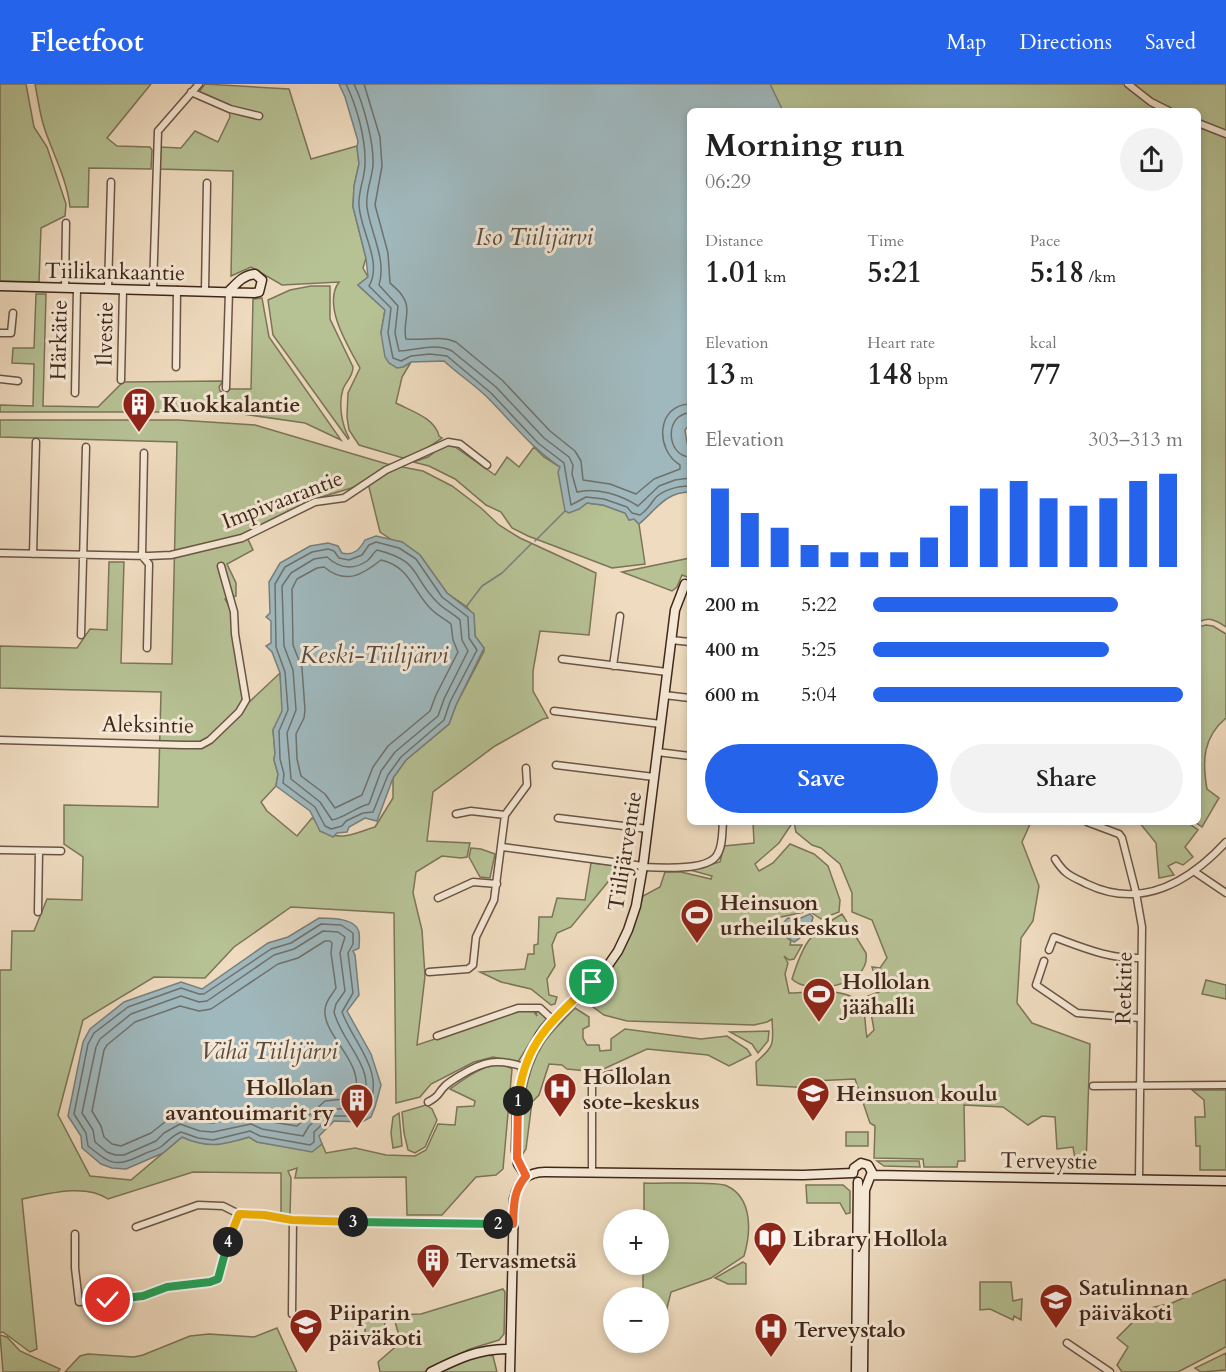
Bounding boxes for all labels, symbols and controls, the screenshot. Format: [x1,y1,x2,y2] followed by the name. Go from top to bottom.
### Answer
[30,23,144,61] text: Fleetfoot
[946,28,986,57] text: Map
[1019,28,1112,57] text: Directions
[1145,28,1196,57] text: Saved
[705,123,905,168] text: Morning run
[1120,128,1183,191] button: share
[705,168,751,195] text: 06:29
[475,221,593,254] water label: Iso Tiilijärvi
[705,230,763,252] text: Distance
[867,230,904,252] text: Time
[1030,230,1061,252] text: Pace
[705,252,760,293] text: 1.01
[867,252,922,293] text: 5:21
[1030,252,1084,293] text: 5:18
[44,256,185,288] street label: Tiilikankaantie
[760,266,786,288] text: km
[1084,266,1116,288] text: /km
[43,299,75,381] street label: Härkätie
[89,301,121,367] street label: Ilvestie
[705,332,769,354] text: Elevation
[867,332,935,354] text: Heart rate
[1030,332,1057,354] text: kcal
[705,354,736,395] text: 13
[867,354,913,395] text: 148
[1030,354,1060,395] text: 77
[736,368,754,390] text: m
[913,368,948,390] text: bpm
[121,386,157,433] building icon: Kuokkalantie
[162,390,300,420] place label: Kuokkalantie
[705,426,784,453] text: Elevation
[1088,426,1183,453] text: 303–313 m
[218,463,347,537] street label: Impivaarantie
[705,591,760,618] text: 200 m
[801,591,837,618] text: 5:22
[705,636,760,663] text: 400 m
[801,636,837,663] text: 5:25
[300,639,449,672] water label: Keski-Tiilijärvi
[705,681,760,708] text: 600 m
[801,681,837,708] text: 5:04
[102,709,194,741] street label: Aleksintie
[705,744,938,813] button: Save
[950,744,1183,813] button: Share
[601,789,649,913] street label: Tiilijärventie
[720,888,859,943] place label: Heinsuon urheilukeskus
[679,897,715,944] sports icon: Heinsuon urheilukeskus
[1108,951,1140,1025] street label: Retkitie
[566,956,617,1007] pin
[575,965,608,998] icon: arrive
[839,967,930,1022] place label: Hollolan jäähalli
[801,976,837,1023] sports icon: Hollolan jäähalli
[201,1035,338,1068] water label: Vähä Tiilijärvi
[583,1062,700,1117] place label: Hollolan sote-keskus
[542,1071,578,1118] hospital icon: Hollolan sote-keskus
[165,1073,334,1128] place label: Hollolan avantouimarit ry
[795,1075,831,1122] school or university icon: Heinsuon koulu
[836,1079,998,1109] place label: Heinsuon koulu
[339,1082,375,1129] building icon: Hollolan avantouimarit ry
[503,1086,533,1116] pin: 1
[514,1090,522,1112] text: 1
[1000,1145,1098,1177] street label: Terveystie
[338,1207,368,1237] pin: 3
[483,1209,513,1239] pin: 2
[603,1209,669,1353] map controls
[603,1209,669,1275] button: +
[349,1211,357,1233] text: 3
[494,1213,502,1235] text: 2
[752,1220,788,1267] library icon: Library Hollola
[793,1224,948,1254] place label: Library Hollola
[213,1227,243,1257] pin: 4
[224,1231,232,1253] text: 4
[415,1242,451,1289] building icon: Tervasmetsä
[456,1246,577,1276] place label: Tervasmetsä
[1079,1273,1189,1328] place label: Satulinnan päiväkoti
[82,1274,133,1325] pin
[1038,1282,1074,1329] school or university icon: Satulinnan päiväkoti
[91,1283,124,1316] icon: check
[603,1287,669,1353] button: −
[329,1298,422,1353] place label: Piiparin päiväkoti
[288,1307,324,1354] school or university icon: Piiparin päiväkoti
[753,1311,789,1358] hospital icon: Terveystalo
[794,1315,906,1345] place label: Terveystalo

